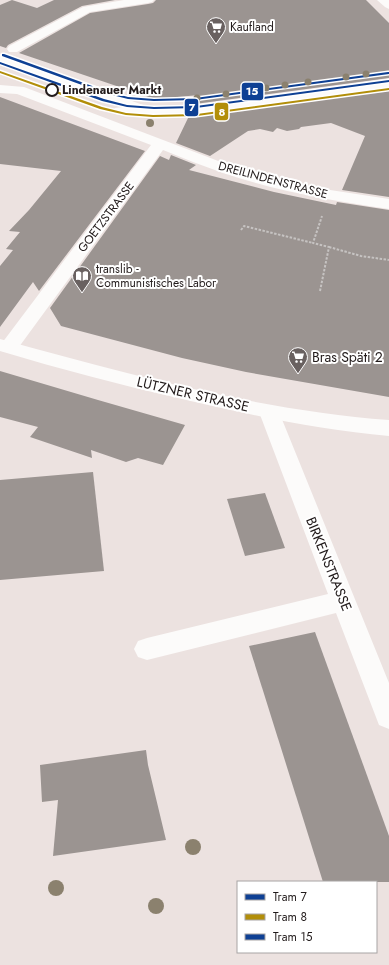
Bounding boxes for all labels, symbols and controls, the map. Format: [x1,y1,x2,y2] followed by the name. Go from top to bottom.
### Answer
[205,16,227,44] supermarket icon: Kaufland
[230,18,274,36] place label: Kaufland
[62,81,162,99] place label: Lindenauer Markt
[241,82,264,101] line badge: 15
[45,83,59,97] marker: Lindenauer Markt
[246,83,258,99] text: 15
[184,98,199,117] line badge: 7
[189,99,196,115] text: 7
[214,102,229,121] line badge: 8
[219,104,226,120] text: 8
[216,157,330,203] street label: DREILINDENSTRASSE
[73,178,139,256] street label: GOETZSTRASSE
[96,260,217,292] place label: translib - Communistisches Labor
[71,265,93,293] library icon: translib - Communistisches Labor
[287,346,309,374] supermarket icon: Bras Späti 2
[312,347,383,367] place label: Bras Späti 2
[135,371,251,417] street label: LÜTZNER STRASSE
[301,514,357,614] street label: BIRKENSTRASSE
[237,881,377,953] legend
[273,888,307,906] text: Tram 7
[273,908,307,926] text: Tram 8
[273,928,313,946] text: Tram 15

